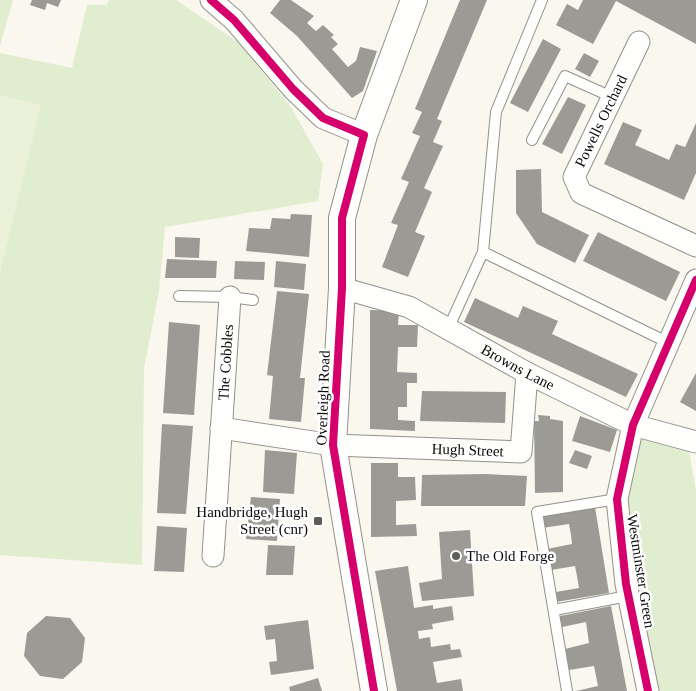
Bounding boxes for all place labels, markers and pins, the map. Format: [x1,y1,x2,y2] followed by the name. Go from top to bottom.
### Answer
[196,504,308,538] place label: Handbridge, Hugh Street (cnr)
[312,515,324,527] marker: Handbridge, Hugh Street (cnr)
[466,548,554,564] place label: The Old Forge
[450,550,462,562] marker: The Old Forge

